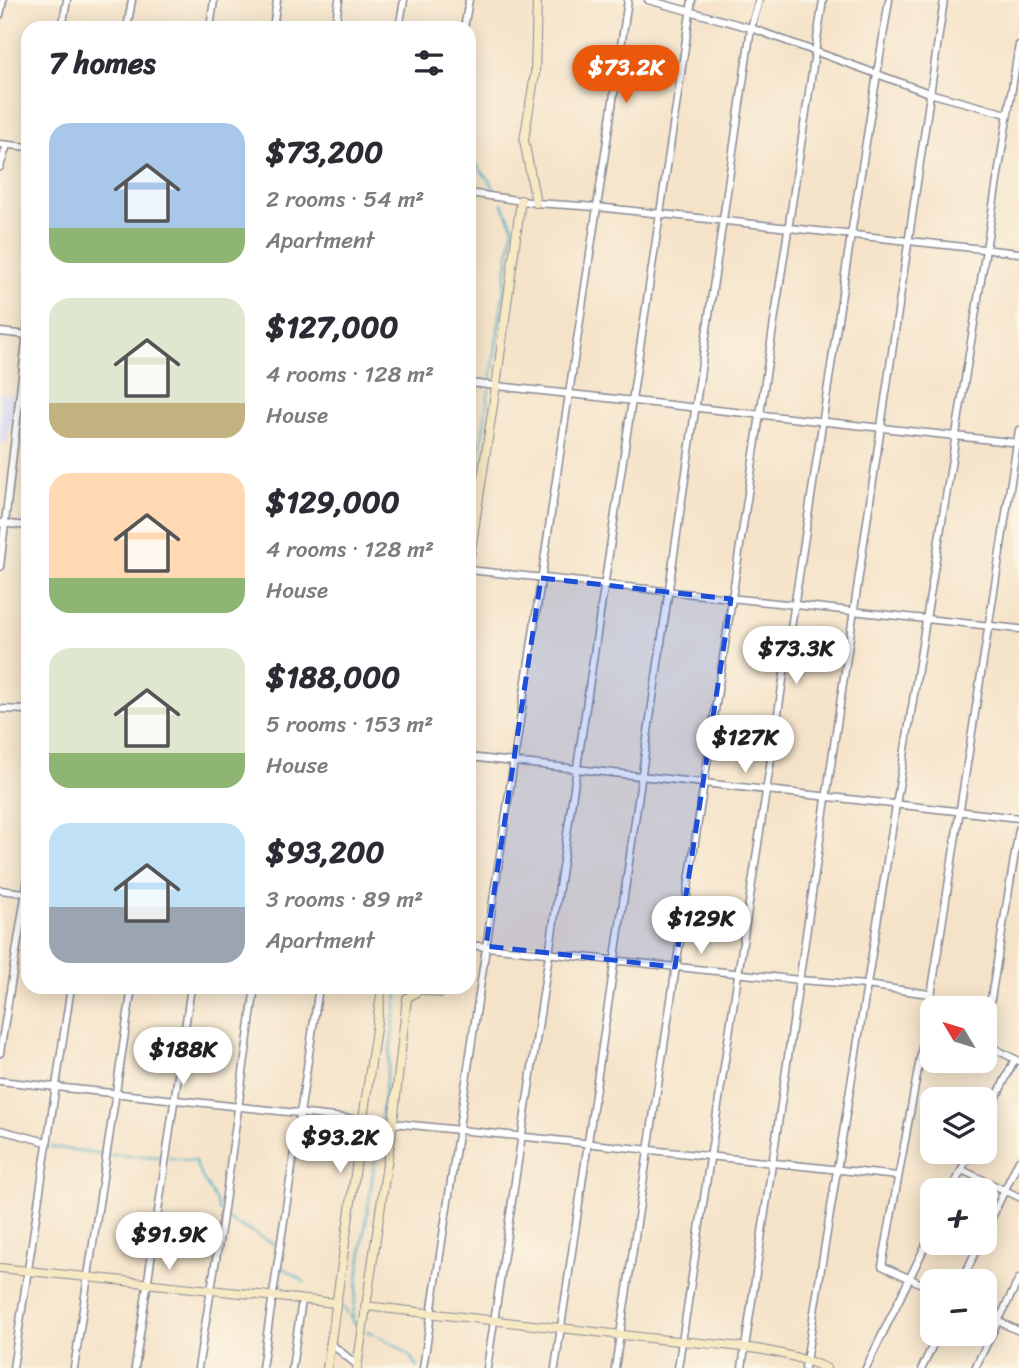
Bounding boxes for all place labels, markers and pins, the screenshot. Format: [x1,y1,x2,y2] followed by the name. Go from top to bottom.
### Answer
[569,46,683,105] pin: $73.2K
[739,626,853,686] pin: $73.3K
[696,716,794,775] pin: $127K
[652,897,750,956] pin: $129K
[134,1028,232,1087] pin: $188K
[283,1116,397,1175] pin: $93.2K
[112,1212,226,1272] pin: $91.9K

